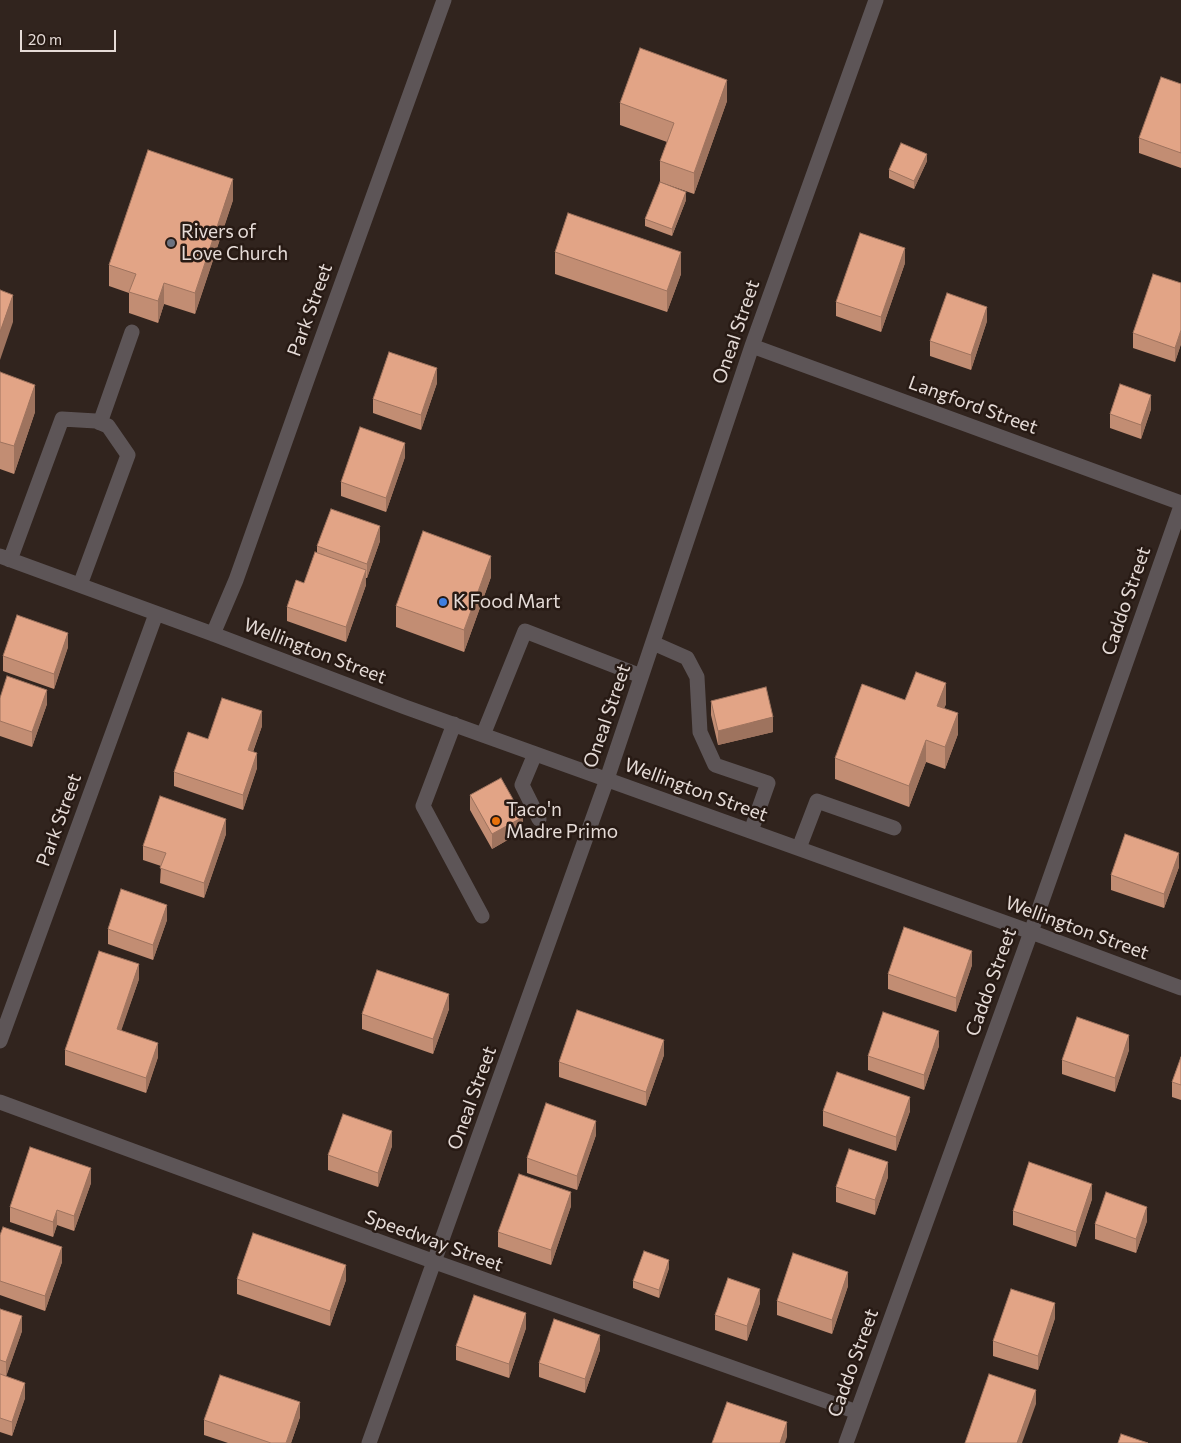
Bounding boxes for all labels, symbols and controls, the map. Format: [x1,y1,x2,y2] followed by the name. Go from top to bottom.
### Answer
[22,20,119,52] scale bar
[28,30,62,48] text: 20 m
[181,221,288,265] place label: Rivers of Love Church
[165,237,177,249] marker: Rivers of Love Church
[283,260,337,360] street label: Park Street
[708,277,764,387] street label: Oneal Street
[905,371,1041,439] street label: Langford Street
[1097,544,1155,658] street label: Caddo Street
[453,591,561,613] place label: K Food Mart
[437,596,449,608] marker: K Food Mart
[240,613,390,689] street label: Wellington Street
[579,661,635,771] street label: Oneal Street
[621,753,771,827] street label: Wellington Street
[32,770,86,870] street label: Park Street
[506,799,618,843] place label: Taco'n Madre Primo
[490,815,502,827] marker: Taco'n Madre Primo
[1002,891,1152,965] street label: Wellington Street
[961,925,1021,1039] street label: Caddo Street
[443,1043,501,1153] street label: Oneal Street
[362,1205,506,1277] street label: Speedway Street
[823,1306,883,1420] street label: Caddo Street

